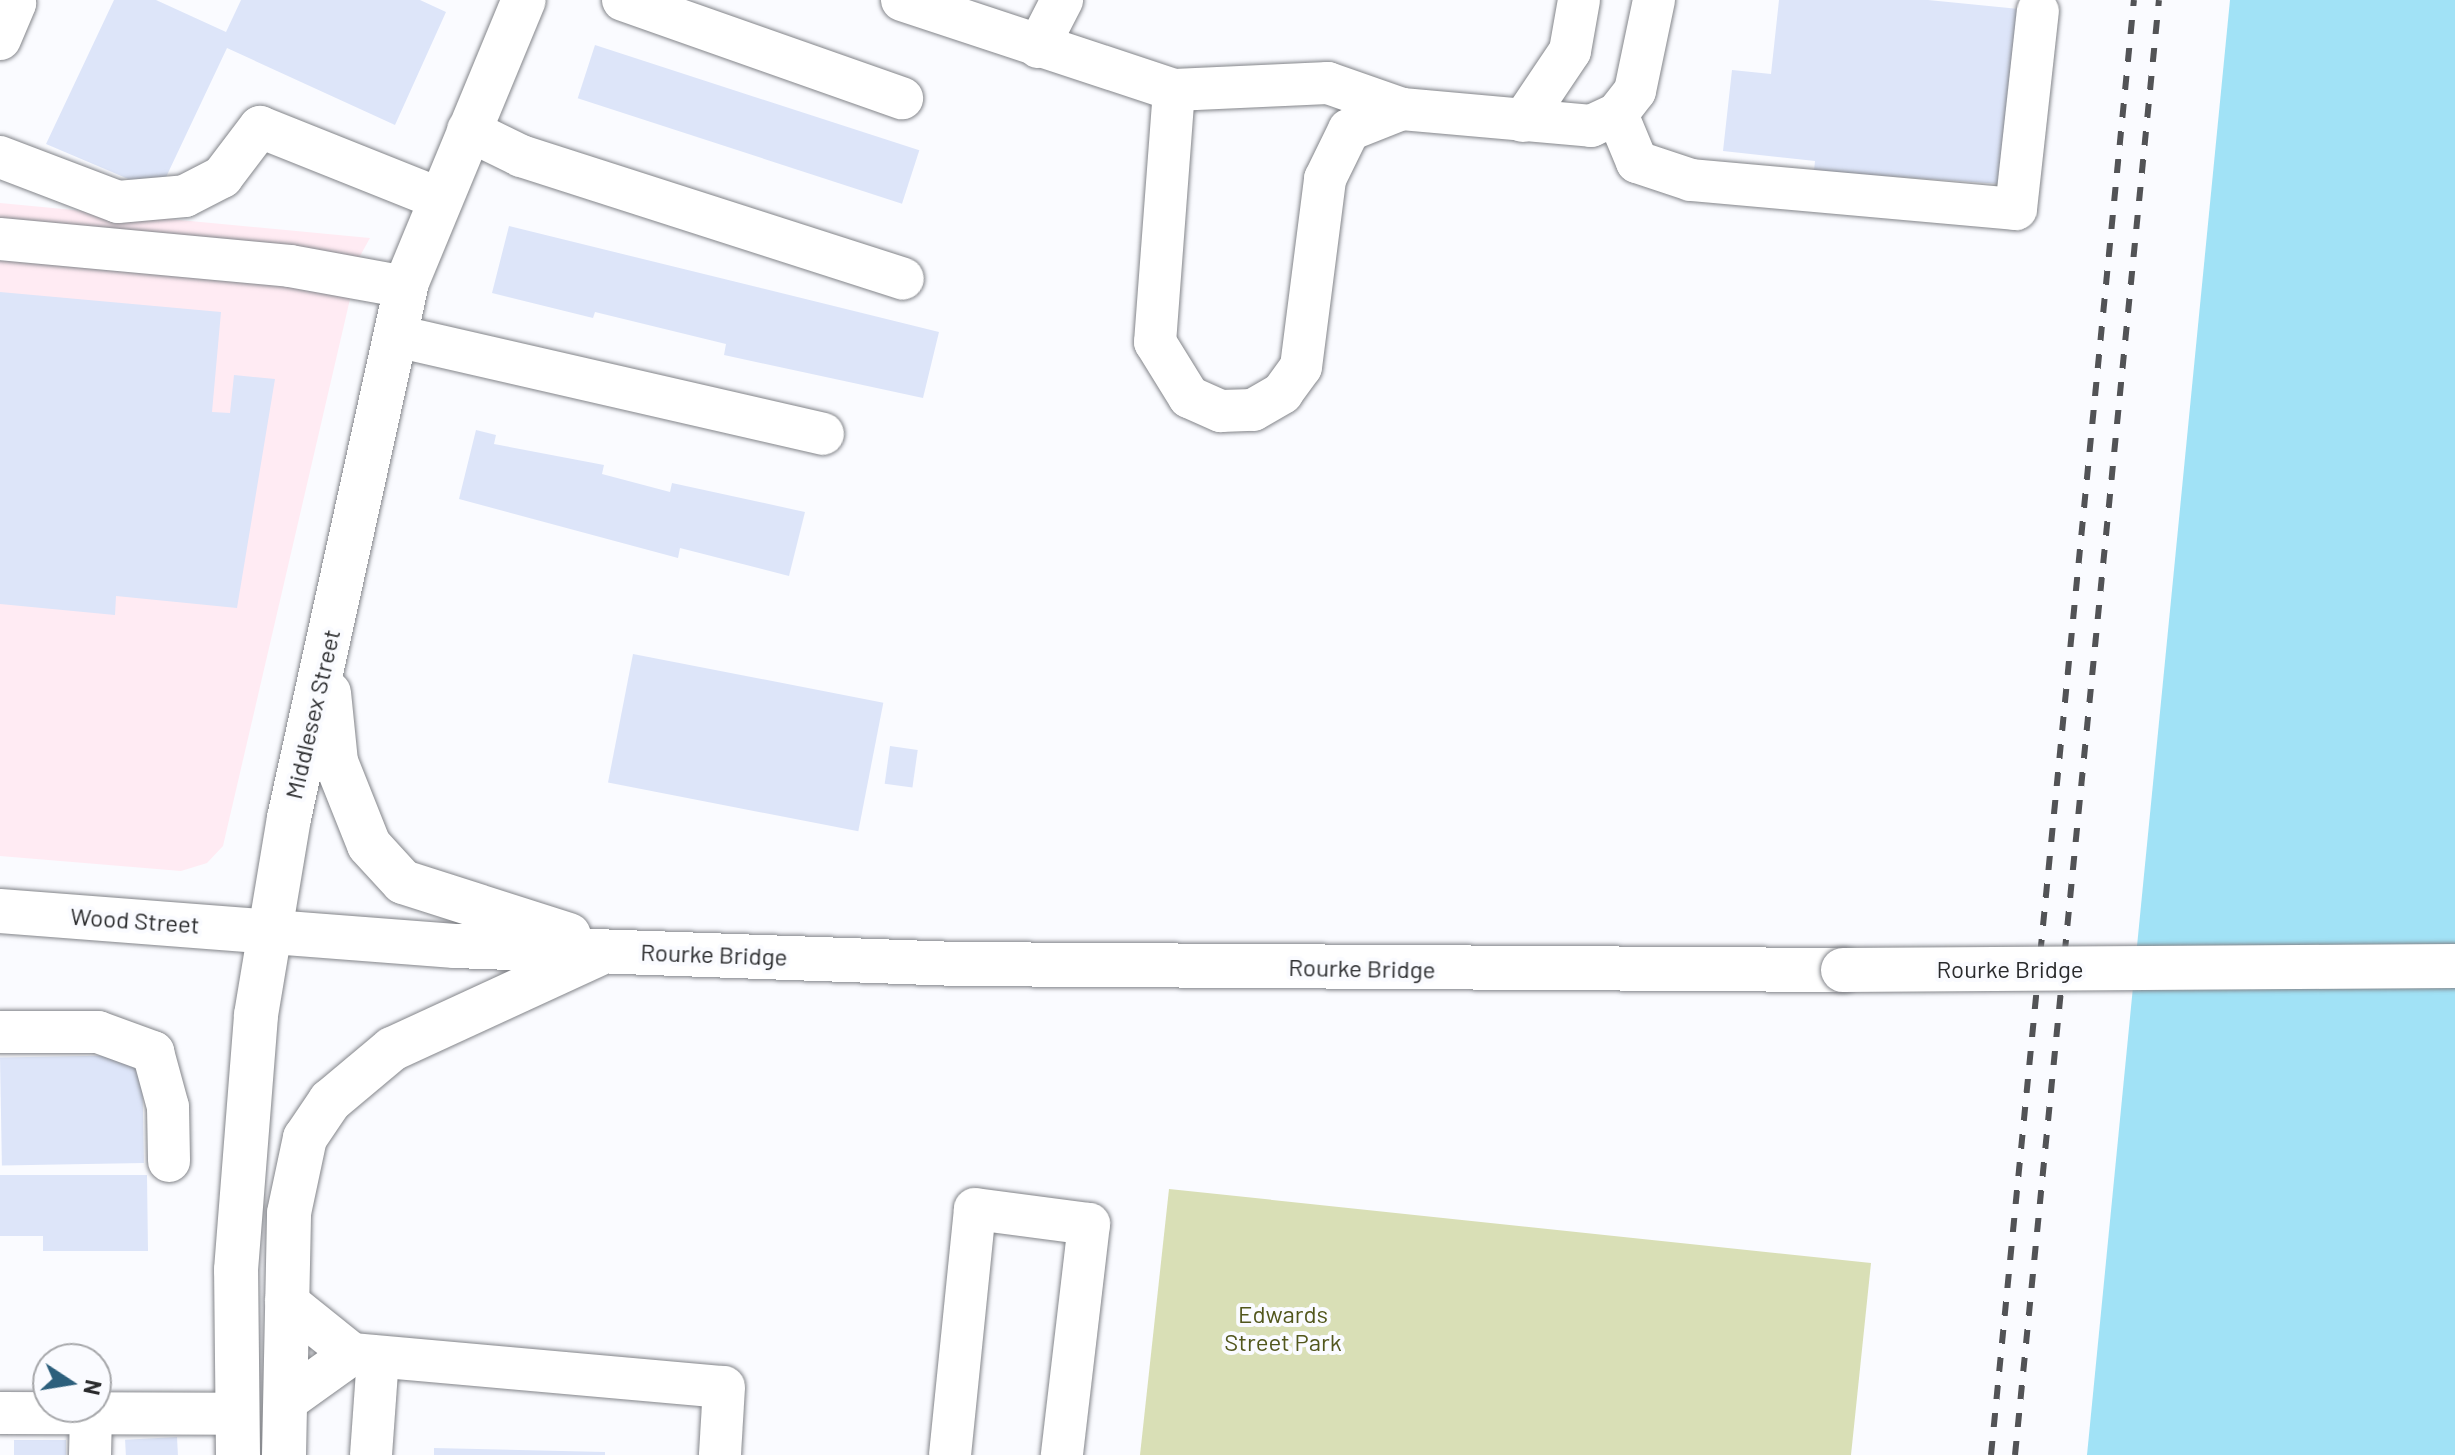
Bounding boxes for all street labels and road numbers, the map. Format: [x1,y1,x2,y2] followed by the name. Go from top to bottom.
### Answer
[278,626,346,802] street label: Middlesex Street
[69,901,201,939] street label: Wood Street
[640,937,788,971] street label: Rourke Bridge
[1288,952,1436,984] street label: Rourke Bridge
[1936,955,2084,983] street label: Rourke Bridge

